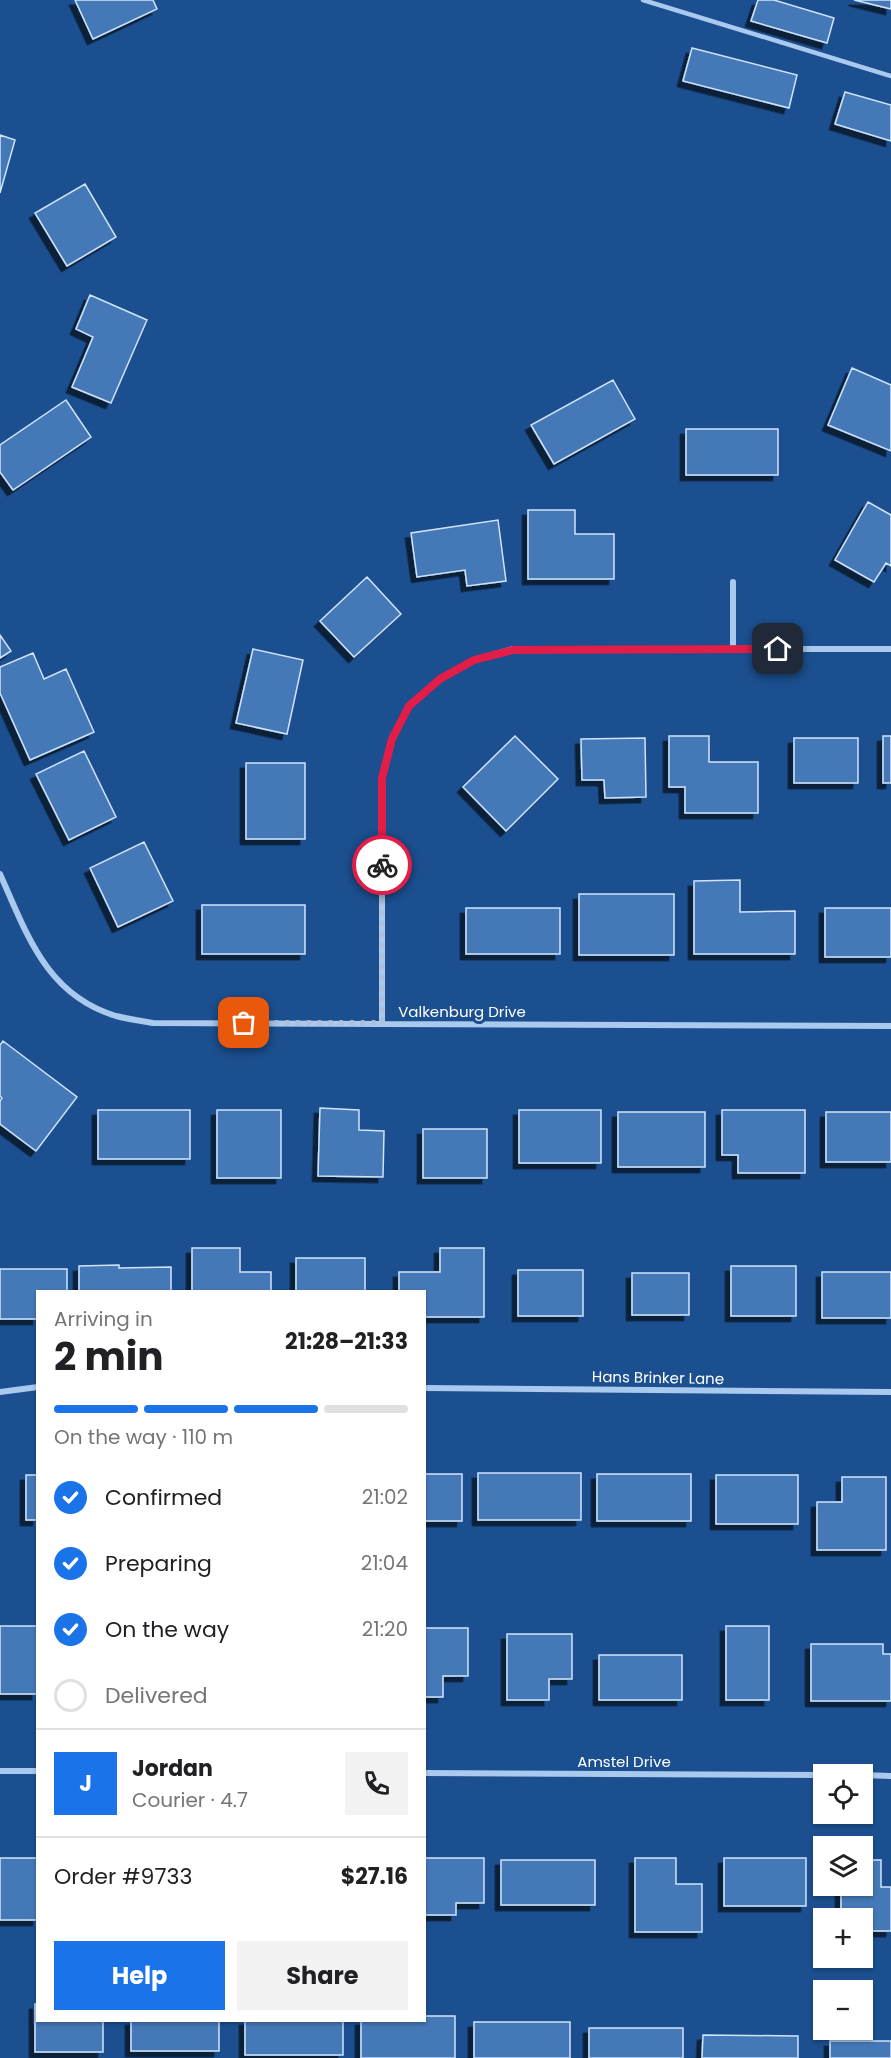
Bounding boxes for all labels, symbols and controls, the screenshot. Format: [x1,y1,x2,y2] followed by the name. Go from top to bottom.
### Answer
[752,623,803,674] pin
[761,632,794,665] icon: home
[352,835,412,895] courier
[366,849,399,882] icon: bike
[218,997,269,1048] pin
[398,1001,526,1022] street label: Valkenburg Drive
[227,1006,260,1039] icon: bag
[54,1305,153,1333] text: Arriving in
[285,1326,408,1357] text: 21:28–21:33
[54,1329,164,1384] text: 2 min
[592,1366,724,1389] street label: Hans Brinker Lane
[54,1423,233,1451] text: On the way · 110 m
[54,1481,87,1514] icon: check
[105,1482,222,1513] text: Confirmed
[362,1483,408,1511] text: 21:02
[54,1547,87,1580] icon: check
[105,1548,212,1579] text: Preparing
[361,1549,408,1577] text: 21:04
[54,1613,87,1646] icon: check
[105,1614,229,1645] text: On the way
[362,1615,408,1643] text: 21:20
[105,1680,208,1711] text: Delivered
[577,1751,671,1772] street label: Amstel Drive
[345,1752,408,1815] button: phone
[132,1753,213,1784] text: Jordan
[813,1764,873,2040] map controls
[813,1764,873,1824] button: locate
[79,1768,92,1799] text: J
[132,1786,248,1814] text: Courier · 4.7
[813,1836,873,1896] button: layers
[54,1861,192,1892] text: Order #9733
[341,1861,408,1892] text: $27.16
[813,1908,873,1968] button: +
[54,1941,225,2010] button: Help
[237,1941,408,2010] button: Share
[813,1980,873,2040] button: −

